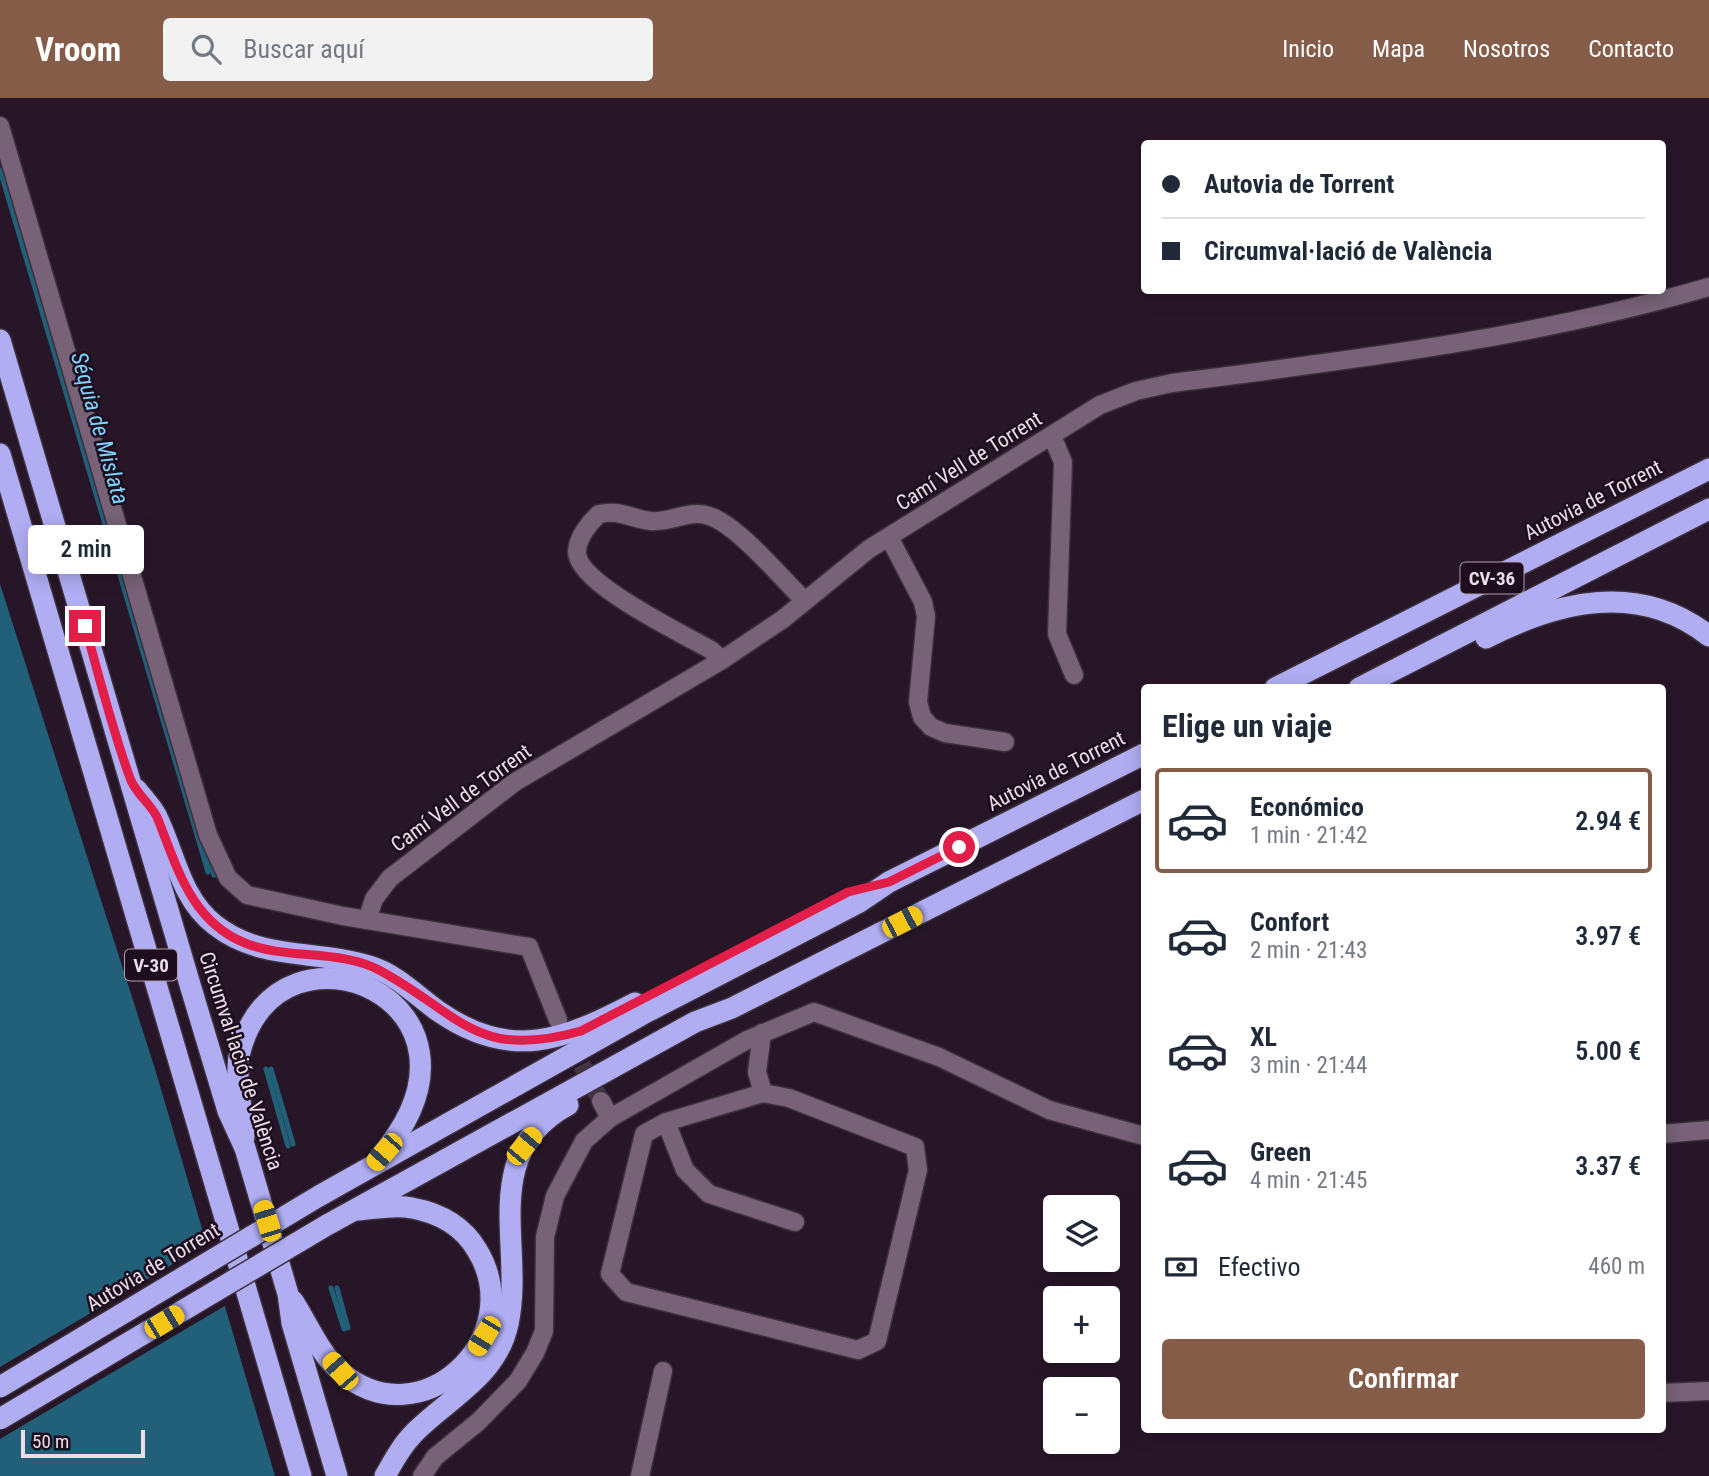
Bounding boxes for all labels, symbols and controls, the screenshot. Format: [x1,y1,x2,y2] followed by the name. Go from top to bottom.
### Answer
[163,18,653,81] search box
[35,30,121,69] text: Vroom
[187,30,225,68] icon: search
[243,34,364,64] text: Buscar aquí
[1282,35,1334,63] text: Inicio
[1372,35,1425,63] text: Mapa
[1463,35,1550,63] text: Nosotros
[1588,35,1674,63] text: Contacto
[1204,169,1394,199] text: Autovia de Torrent
[1204,236,1492,266] text: Circumval·lació de València
[65,349,134,507] water label: Séquia de Mislata
[892,407,1046,515] street label: Camí Vell de Torrent
[1520,455,1666,545] street label: Autovia de Torrent
[27,524,143,574] callout: 2 min
[61,536,111,563] text: 2 min
[1460,562,1524,593] road number: CV-36
[69,610,101,642] route end
[1162,707,1332,745] text: Elige un viaje
[983,726,1129,816] street label: Autovia de Torrent
[386,739,536,857] street label: Camí Vell de Torrent
[1166,789,1229,852] icon: car
[1250,792,1364,822] text: Económico
[1575,806,1641,836] text: 2.94 €
[1250,822,1367,849] text: 1 min · 21:42
[943,831,975,863] route start
[879,903,926,941] car
[1166,904,1229,967] icon: car
[1250,907,1329,937] text: Confort
[1575,921,1641,951] text: 3.97 €
[1250,937,1367,964] text: 2 min · 21:43
[194,949,288,1173] street label: Circumval·lació de València
[125,950,177,980] road number: V-30
[1166,1019,1229,1082] icon: car
[1250,1022,1277,1052] text: XL
[1575,1036,1641,1066] text: 5.00 €
[1250,1052,1367,1079] text: 3 min · 21:44
[503,1123,546,1169] car
[363,1129,406,1175] car
[1166,1134,1229,1197] icon: car
[1250,1137,1311,1167] text: Green
[1575,1151,1641,1181] text: 3.37 €
[1250,1167,1367,1194] text: 4 min · 21:45
[1043,1195,1120,1454] map controls
[1043,1195,1120,1272] button: layers
[251,1198,284,1244] car
[82,1218,224,1316] street label: Autovia de Torrent
[1162,1248,1200,1286] icon: cash
[1218,1252,1300,1282] text: Efectivo
[1588,1253,1645,1280] text: 460 m
[1043,1286,1120,1363] button: +
[141,1302,188,1342] car
[465,1313,504,1359] car
[1162,1339,1645,1419] button: Confirmar
[319,1348,362,1394] car
[1043,1377,1120,1454] button: −
[21,1427,145,1459] scale bar
[32,1430,69,1453] text: 50 m

